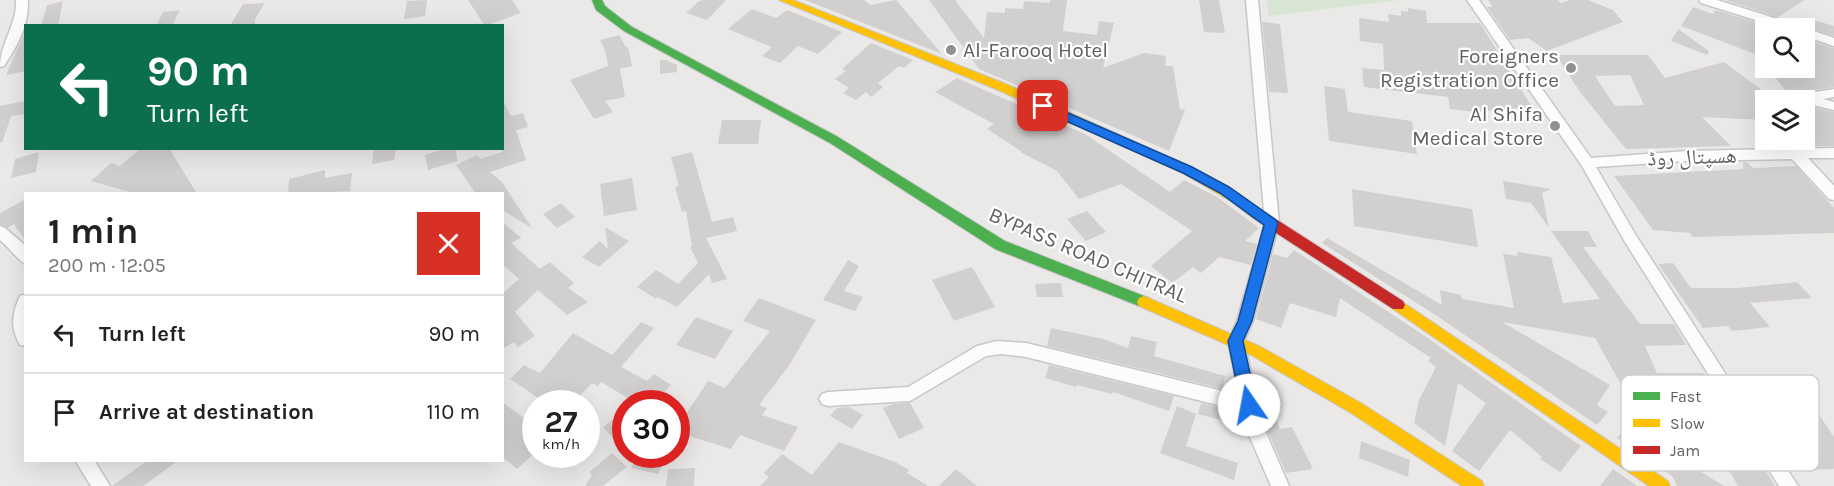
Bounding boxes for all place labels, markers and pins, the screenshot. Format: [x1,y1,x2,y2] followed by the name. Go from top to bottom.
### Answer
[963,38,1108,62] place label: Al-Farooq Hotel
[944,43,958,57] marker: Al-Farooq Hotel
[1380,44,1559,92] place label: Foreigners Registration Office
[1564,61,1578,75] marker: Foreigners Registration Office
[1017,80,1068,131] pin
[1412,102,1543,150] place label: Al Shifa Medical Store
[1548,119,1562,133] marker: Al Shifa Medical Store

